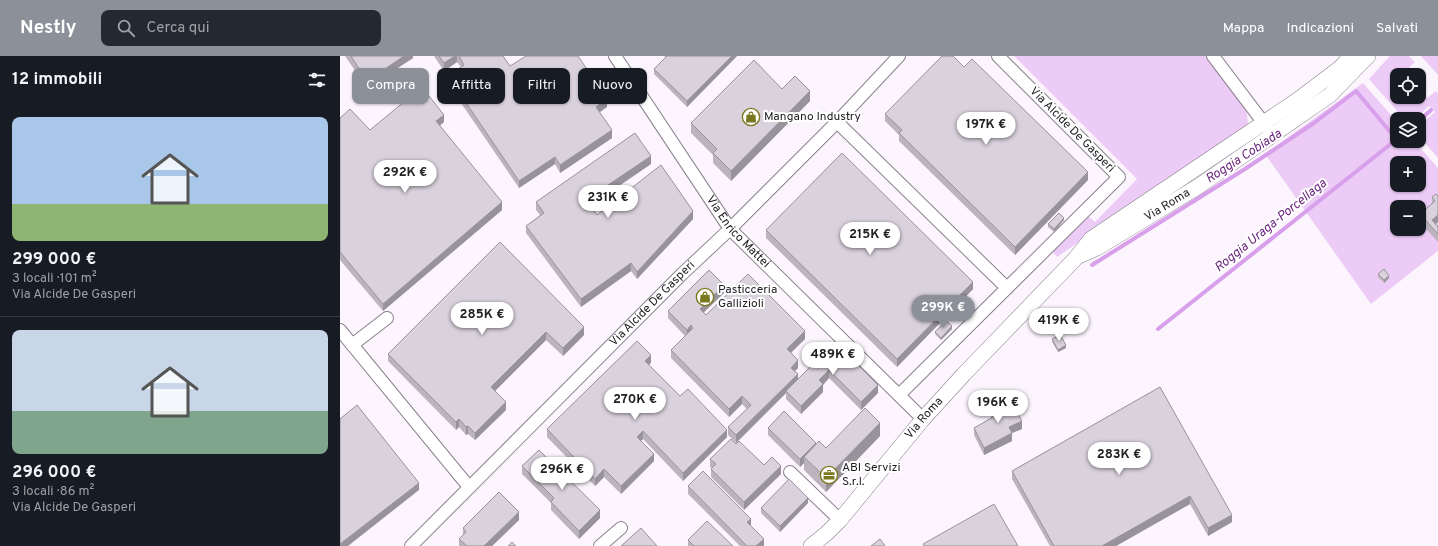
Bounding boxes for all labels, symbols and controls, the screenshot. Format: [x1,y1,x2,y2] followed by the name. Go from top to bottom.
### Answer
[101,10,381,46] search box
[20,16,77,40] text: Nestly
[115,17,137,39] icon: search
[147,19,209,38] text: Cerca qui
[1223,20,1264,37] text: Mappa
[1286,20,1354,37] text: Indicazioni
[1376,20,1418,37] text: Salvati
[352,68,429,104] chip: Compra
[437,68,505,104] chip: Affitta
[513,68,570,104] chip: Filtri
[578,68,647,104] chip: Nuovo
[1390,68,1426,236] map controls
[1390,68,1426,104] button: locate
[12,69,102,91] text: 12 immobili
[306,69,328,91] icon: filters
[1026,84,1118,176] street label: Via Alcide De Gasperi
[741,107,761,127] shop icon: Mangano Industry
[764,109,861,125] place label: Mangano Industry
[953,112,1019,146] pin: 197K €
[1390,112,1426,148] button: layers
[966,117,1006,133] text: 197K €
[1203,126,1285,188] water label: Roggia Cobiada
[134,143,206,215] icon: home
[1390,156,1426,192] button: +
[372,160,438,194] pin: 292K €
[383,165,427,181] text: 292K €
[1212,176,1330,276] water label: Roggia Uraga-Porcellaga
[575,185,641,219] pin: 231K €
[1141,185,1193,225] street label: Via Roma
[587,190,629,206] text: 231K €
[702,193,773,272] street label: Via Enrico Mattei
[1390,200,1426,236] button: −
[837,222,903,256] pin: 215K €
[849,227,891,243] text: 215K €
[12,249,96,271] text: 299 000 €
[606,258,699,350] street label: Via Alcide De Gasperi
[12,271,97,287] text: 3 locali · 101 m²
[718,282,777,312] place label: Pasticceria Gallizioli
[12,287,136,303] text: Via Alcide De Gasperi
[695,287,715,307] shop icon: Pasticceria Gallizioli
[910,295,976,329] pin: 299K €
[921,300,965,316] text: 299K €
[449,302,515,336] pin: 285K €
[460,307,504,323] text: 285K €
[1026,308,1092,342] pin: 419K €
[1038,313,1080,329] text: 419K €
[800,342,866,376] pin: 489K €
[810,347,856,363] text: 489K €
[134,356,206,428] icon: home
[602,387,668,421] pin: 270K €
[965,390,1031,424] pin: 196K €
[613,392,657,408] text: 270K €
[901,394,947,443] street label: Via Roma
[977,395,1019,411] text: 196K €
[1086,442,1152,476] pin: 283K €
[1097,447,1141,463] text: 283K €
[529,457,595,491] pin: 296K €
[842,460,901,490] place label: ABI Servizi S.r.l.
[12,462,96,484] text: 296 000 €
[540,462,584,478] text: 296K €
[819,465,839,485] office icon: ABI Servizi S.r.l.
[12,484,94,500] text: 3 locali · 86 m²
[12,500,136,516] text: Via Alcide De Gasperi

